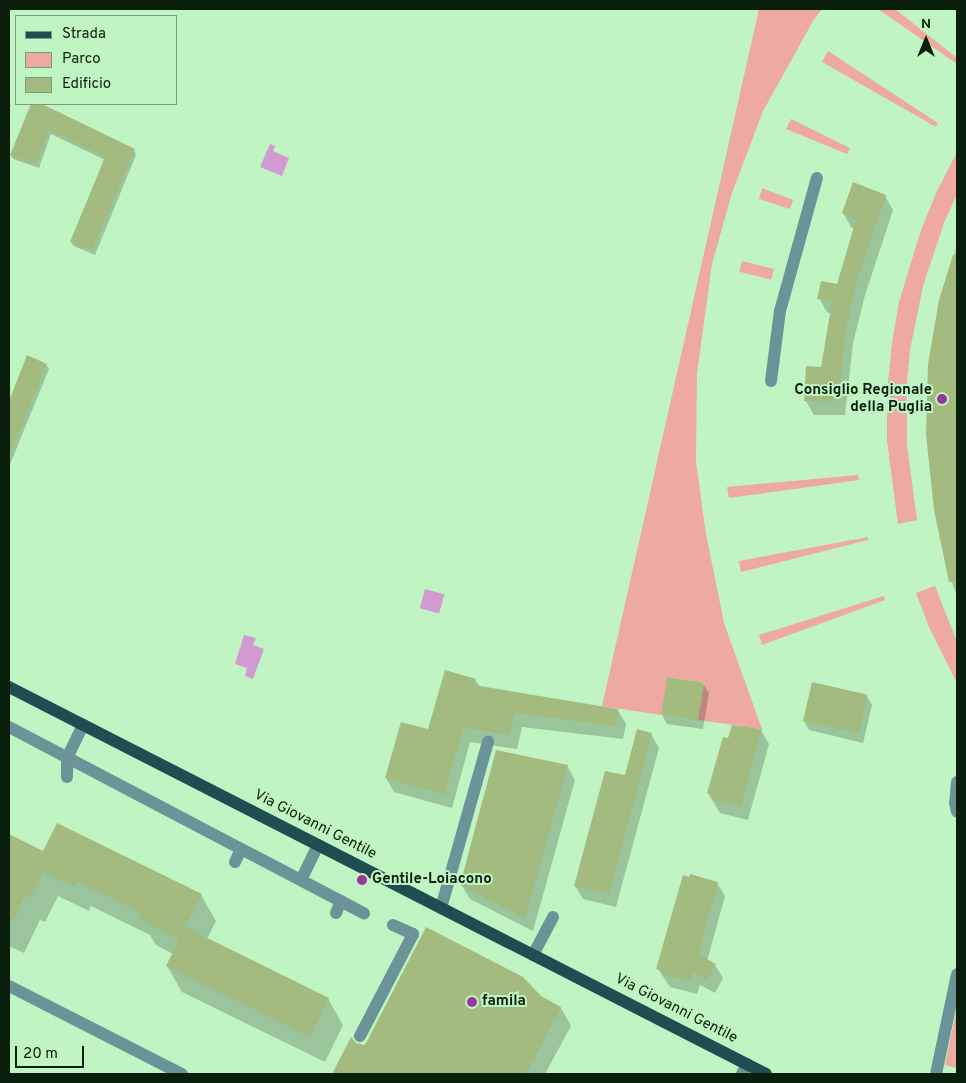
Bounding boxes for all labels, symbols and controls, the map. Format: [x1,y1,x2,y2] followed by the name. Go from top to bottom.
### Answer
[15,15,178,105] legend
[901,15,951,65] north arrow
[921,16,931,33] text: N
[62,25,106,44] text: Strada
[62,50,101,69] text: Parco
[62,75,111,94] text: Edificio
[794,381,932,416] place label: Consiglio Regionale della Puglia
[936,393,948,405] marker: Consiglio Regionale della Puglia
[251,786,379,864] street label: Via Giovanni Gentile
[372,871,492,889] place label: Gentile-Loiacono
[356,874,368,886] marker: Gentile-Loiacono
[612,970,740,1048] street label: Via Giovanni Gentile
[482,993,526,1011] place label: famila
[466,996,478,1008] marker: famila
[18,1036,86,1068] scale bar
[23,1045,58,1064] text: 20 m

